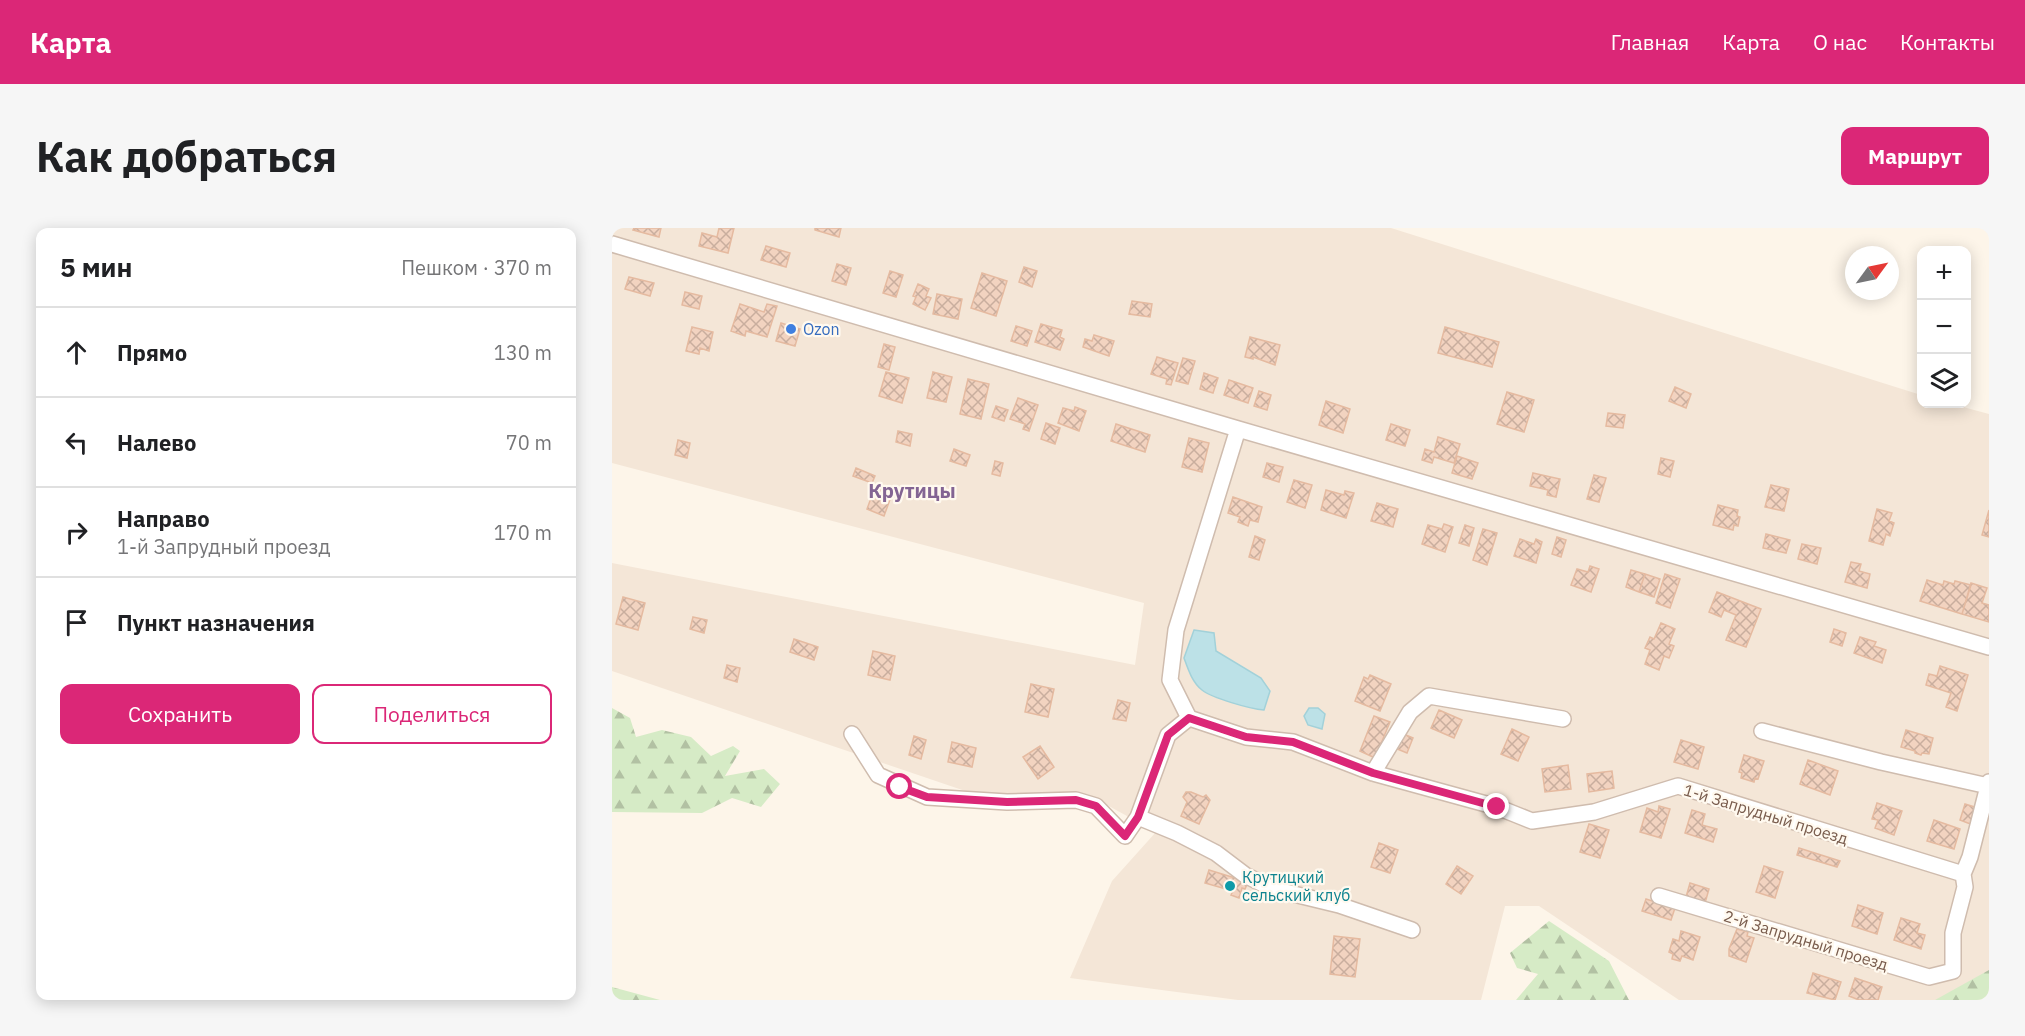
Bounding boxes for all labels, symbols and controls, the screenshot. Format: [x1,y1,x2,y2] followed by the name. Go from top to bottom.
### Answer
[30,24,111,61] text: Карта
[1611,28,1689,56] text: Главная
[1722,28,1780,56] text: Карта
[1813,28,1867,56] text: О нас
[1900,28,1995,56] text: Контакты
[1841,127,1989,185] button: Маршрут
[36,129,337,184] text: Как добраться
[1845,246,1899,300] north arrow
[1917,246,1971,408] map controls
[1917,246,1971,300] button: +
[60,250,132,284] text: 5 мин
[401,254,552,281] text: Пешком · 370 m
[1917,300,1971,354] button: −
[803,319,840,339] place label: Ozon
[784,322,798,336] marker: Ozon
[60,336,93,369] icon: ahead
[117,338,187,367] text: Прямо
[494,339,552,366] text: 130 m
[1917,354,1971,408] button: layers
[60,426,93,459] icon: left
[117,428,196,457] text: Налево
[506,429,552,456] text: 70 m
[868,477,956,504] district label: Крутицы
[117,504,210,533] text: Направо
[60,516,93,549] icon: right
[494,519,552,546] text: 170 m
[117,533,330,560] text: 1-й Запрудный проезд
[60,606,93,639] icon: arrive
[117,608,315,637] text: Пункт назначения
[60,684,300,744] button: Сохранить
[312,684,552,744] button: Поделиться
[886,773,912,799] route start
[1681,779,1851,849] street label: 1-й Запрудный проезд
[1483,793,1509,819] route end
[1242,867,1350,905] place label: Крутицкий сельский клуб
[1223,879,1237,893] marker: Крутицкий сельский клуб
[1721,905,1891,975] street label: 2-й Запрудный проезд

